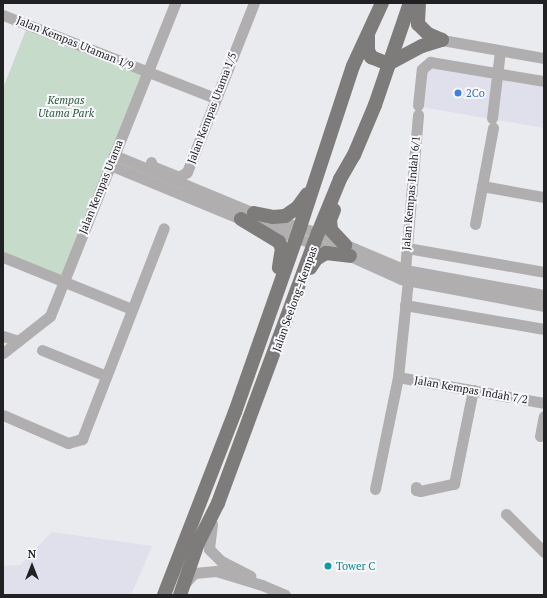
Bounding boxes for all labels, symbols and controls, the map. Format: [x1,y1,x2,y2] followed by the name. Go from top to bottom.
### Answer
[15,13,135,73] street label: Jalan Kempas Utaman 1/9
[185,50,239,166] street label: Jalan Kempas Utama 1/5
[466,86,485,100] place label: 2Co
[453,88,463,98] marker: 2Co
[38,94,94,120] park label: Kempas Utama Park
[399,135,423,251] street label: Jalan Kempas Indah 6/1
[76,138,126,236] street label: Jalan Kempas Utama
[270,245,320,353] street label: Jalan Seelong–Kempas
[413,374,529,406] street label: Jalan Kempas Indah 7/2
[12,546,52,586] north arrow
[28,547,36,561] text: N
[336,559,375,573] place label: Tower C
[323,561,333,571] marker: Tower C

